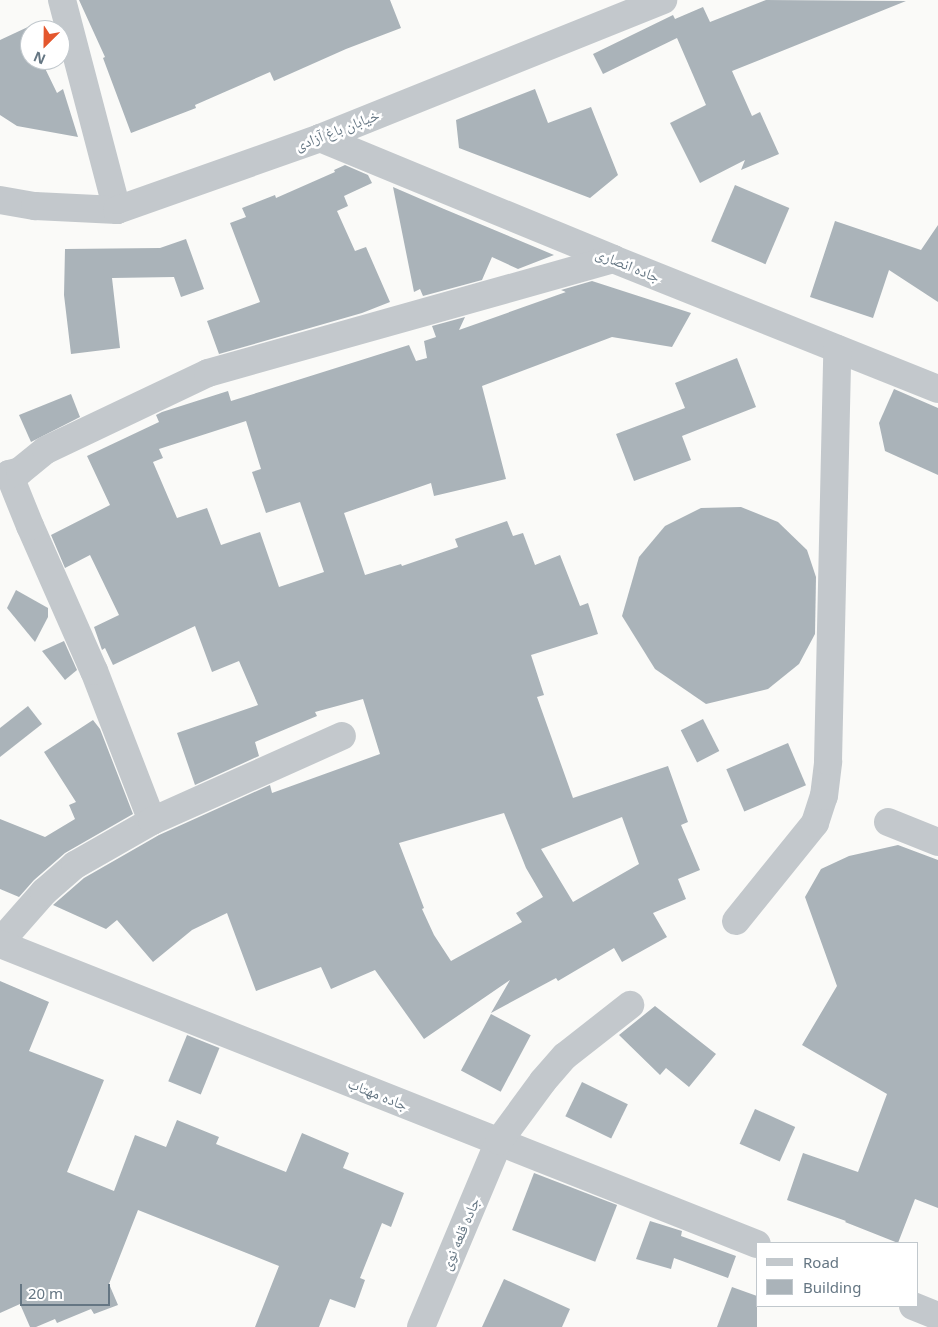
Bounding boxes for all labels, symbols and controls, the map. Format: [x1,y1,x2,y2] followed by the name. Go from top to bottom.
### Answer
[20,20,70,70] north arrow
[30,47,48,69] text: N
[292,106,382,154] street label: خیابان باغ آزادی
[593,244,663,286] street label: جاده انصاری
[345,1074,411,1114] street label: جاده مهتاب
[437,1195,483,1273] street label: جاده قلعه نوی
[756,1242,918,1307] legend
[803,1252,839,1272] text: Road
[22,1274,112,1306] scale bar
[803,1277,861,1297] text: Building
[28,1283,63,1303] text: 20 m

